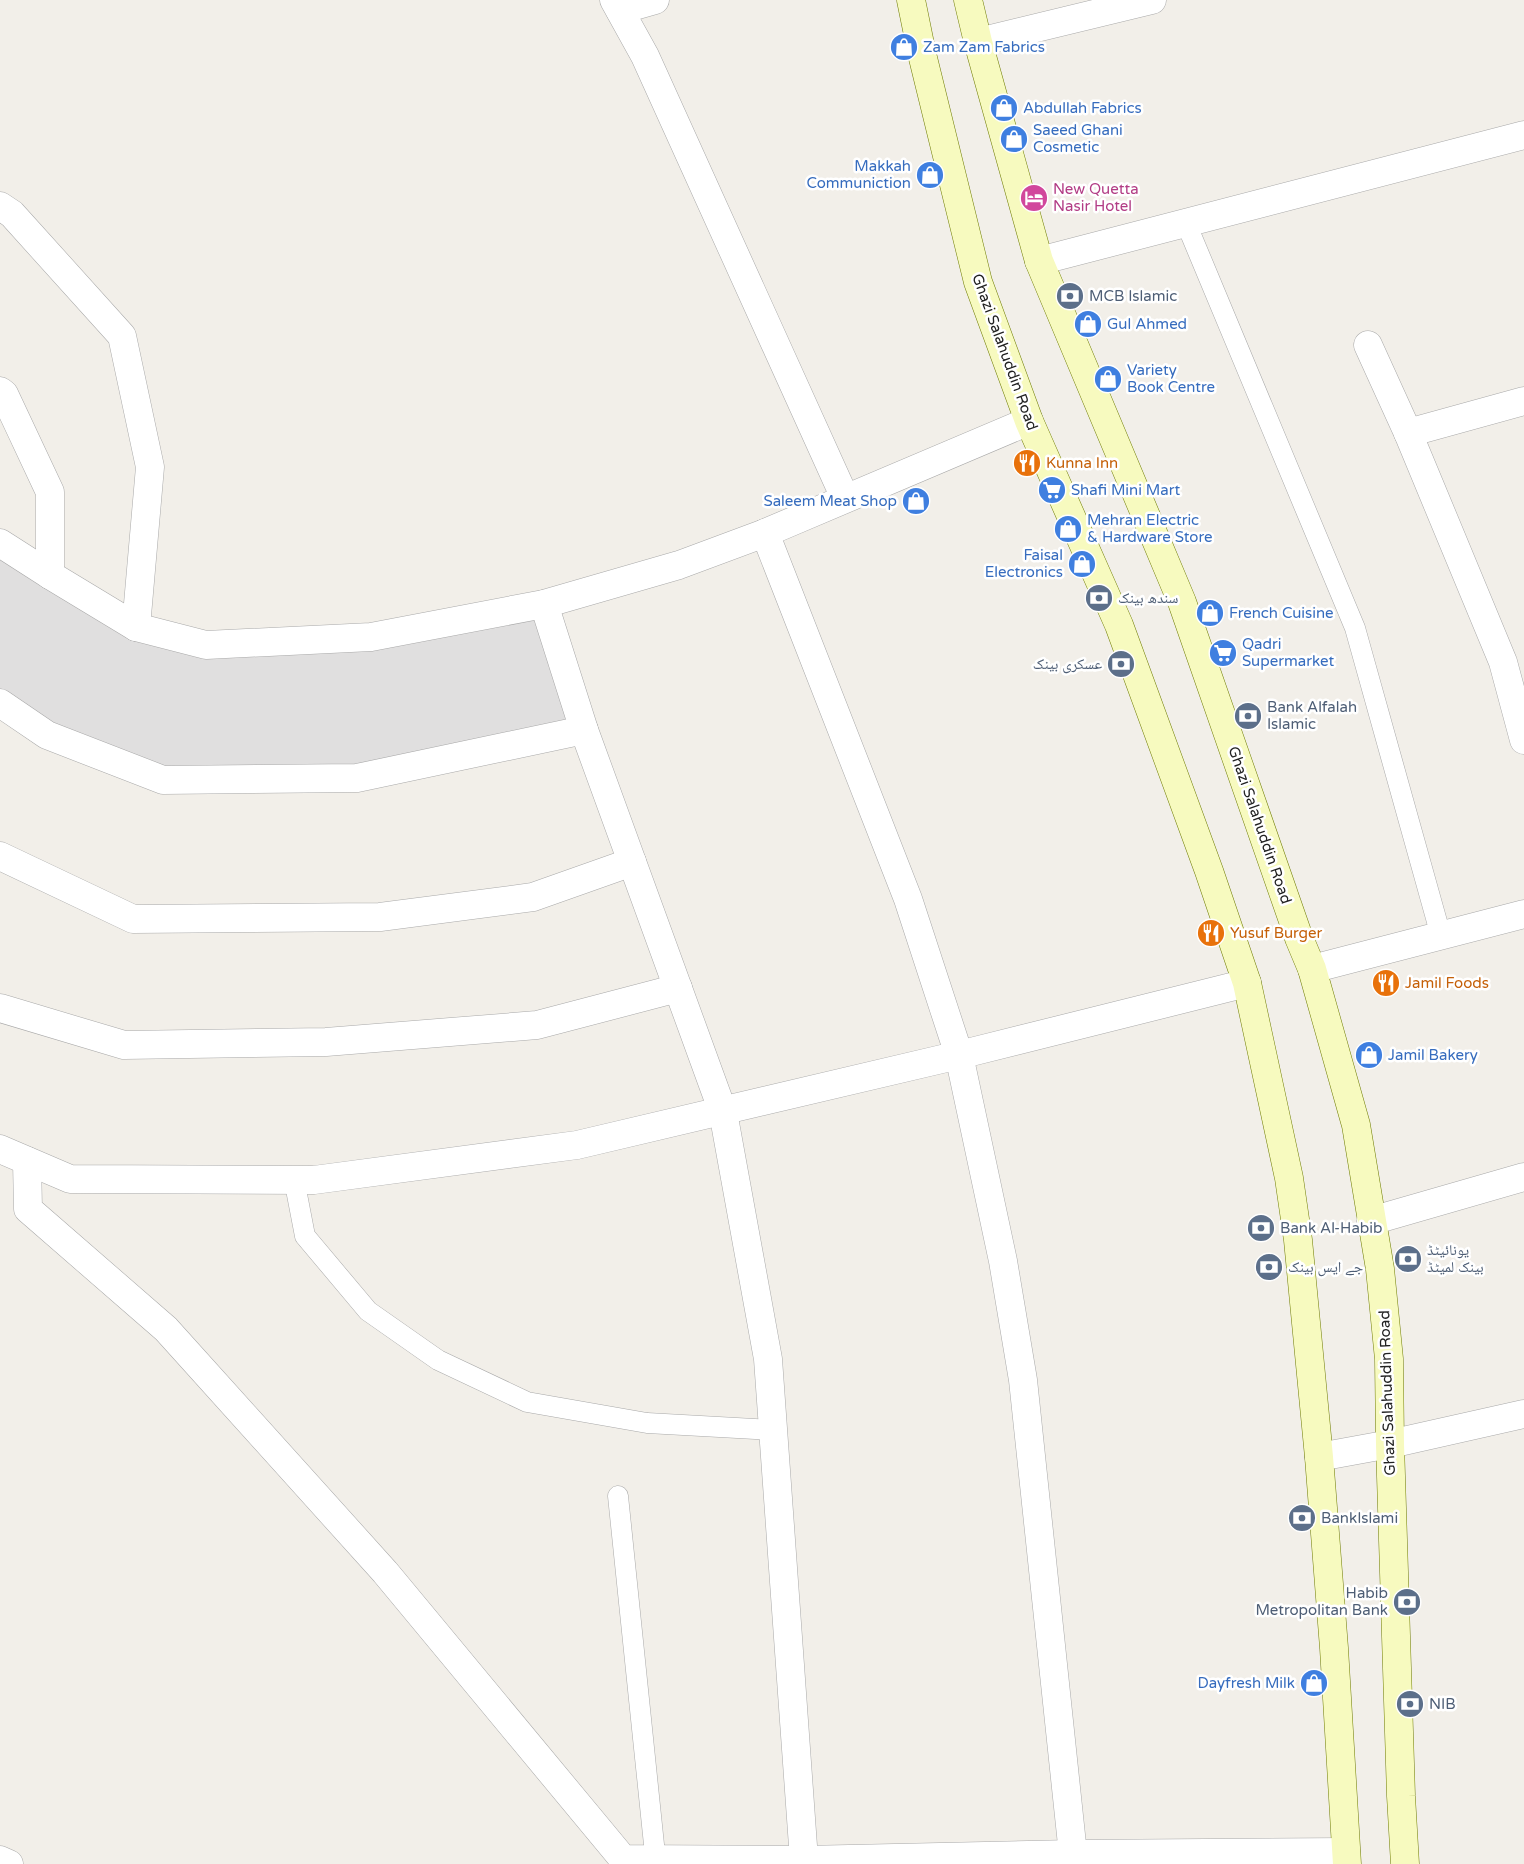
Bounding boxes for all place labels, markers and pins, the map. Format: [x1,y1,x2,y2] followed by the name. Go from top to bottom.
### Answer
[889,32,919,62] shop icon: Zam Zam Fabrics
[923,38,1045,56] place label: Zam Zam Fabrics
[989,93,1019,123] shop icon: Abdullah Fabrics
[1023,99,1142,117] place label: Abdullah Fabrics
[1033,121,1123,156] place label: Saeed Ghani Cosmetic
[999,124,1029,154] shop icon: Saeed Ghani Cosmetic
[806,157,911,192] place label: Makkah Communiction
[915,160,945,190] shop icon: Makkah Communiction
[1053,180,1139,215] place label: New Quetta Nasir Hotel
[1019,183,1049,213] hotel icon: New Quetta Nasir Hotel
[1055,281,1085,311] bank icon: MCB Islamic
[1089,287,1177,305] place label: MCB Islamic
[1073,309,1103,339] shop icon: Gul Ahmed
[1107,315,1187,333] place label: Gul Ahmed
[1127,361,1215,396] place label: Variety Book Centre
[1093,364,1123,394] shop icon: Variety Book Centre
[1012,448,1042,478] restaurant icon: Kunna Inn
[1046,454,1118,472] place label: Kunna Inn
[1037,475,1067,505] supermarket icon: Shafi Mini Mart
[1071,481,1180,499] place label: Shafi Mini Mart
[901,486,931,516] shop icon: Saleem Meat Shop
[763,492,897,510] place label: Saleem Meat Shop
[1087,511,1212,546] place label: Mehran Electric & Hardware Store
[1053,514,1083,544] shop icon: Mehran Electric & Hardware Store
[985,546,1063,581] place label: Faisal Electronics
[1067,549,1097,579] shop icon: Faisal Electronics
[1084,583,1114,613] bank icon: سندھ بینک
[1118,589,1178,607] place label: سندھ بینک
[1195,598,1225,628] shop icon: French Cuisine
[1229,604,1334,622] place label: French Cuisine
[1242,635,1334,670] place label: Qadri Supermarket
[1208,638,1238,668] supermarket icon: Qadri Supermarket
[1106,649,1136,679] bank icon: عسکری بینک
[1033,655,1102,674] place label: عسکری بینک
[1267,698,1357,733] place label: Bank Alfalah Islamic
[1233,701,1263,731] bank icon: Bank Alfalah Islamic
[1196,918,1226,948] restaurant icon: Yusuf Burger
[1230,924,1323,942] place label: Yusuf Burger
[1371,968,1401,998] restaurant icon: Jamil Foods
[1405,974,1489,992] place label: Jamil Foods
[1354,1040,1384,1070] shop icon: Jamil Bakery
[1388,1046,1478,1064] place label: Jamil Bakery
[1246,1213,1276,1243] bank icon: Bank Al-Habib
[1280,1219,1383,1237] place label: Bank Al-Habib
[1427,1241,1484,1276] place label: یونائیٹڈ بینک لمیٹڈ
[1393,1244,1423,1274] bank icon: یونائیٹڈ بینک لمیٹڈ
[1254,1252,1284,1282] bank icon: جے ایس بینک
[1288,1258,1364,1277] place label: جے ایس بینک
[1287,1503,1317,1533] bank icon: BankIslami
[1321,1509,1398,1527] place label: BankIslami
[1255,1584,1388,1619] place label: Habib Metropolitan Bank
[1392,1587,1422,1617] bank icon: Habib Metropolitan Bank
[1299,1668,1329,1698] shop icon: Dayfresh Milk
[1198,1674,1295,1692] place label: Dayfresh Milk
[1395,1689,1425,1719] bank icon: NIB
[1429,1695,1456,1713] place label: NIB

